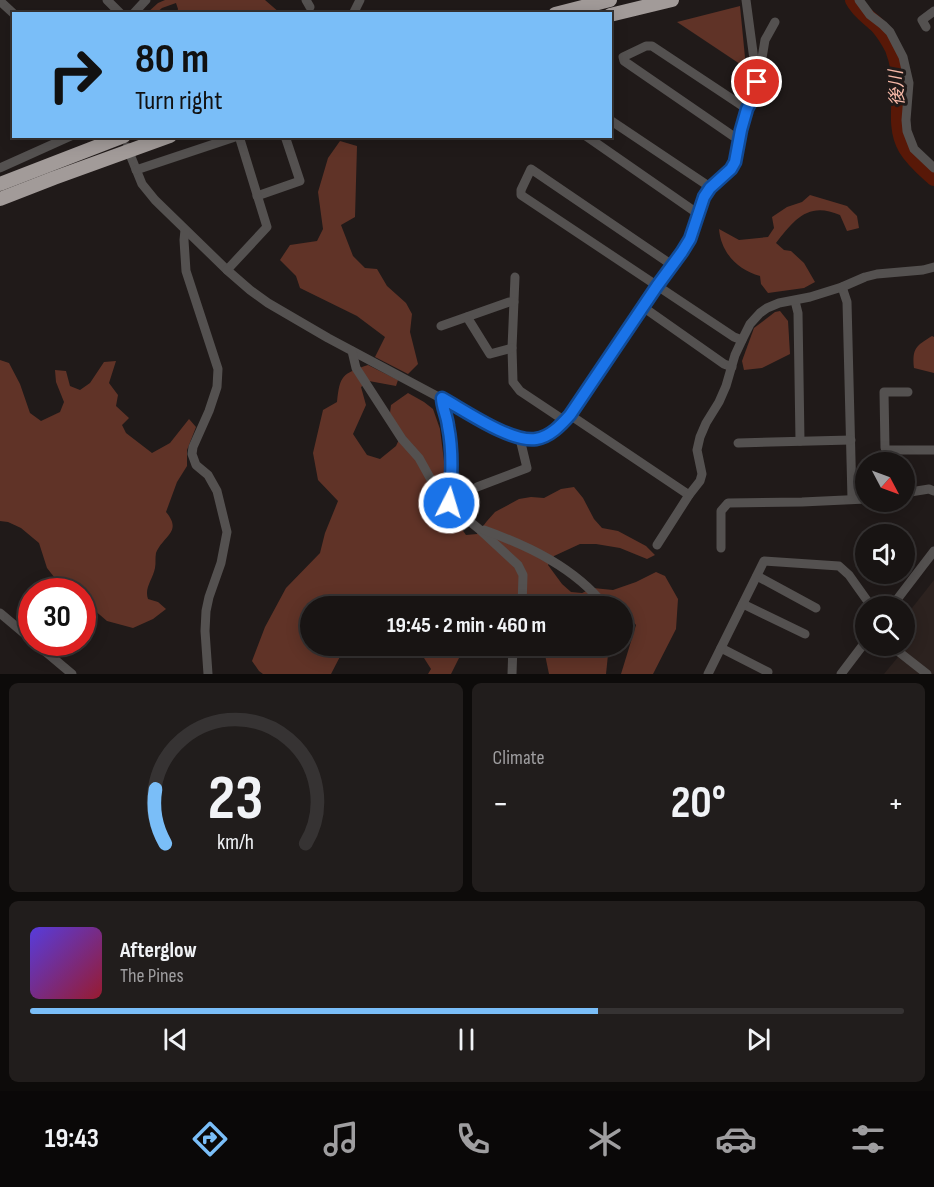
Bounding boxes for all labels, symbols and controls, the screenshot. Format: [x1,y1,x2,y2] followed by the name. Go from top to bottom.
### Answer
[135,34,209,85] text: 80 m
[36,36,114,114] icon: right
[731,56,782,107] pin
[740,65,773,98] icon: arrive
[885,67,908,107] water label: 後川
[135,85,222,117] text: Turn right
[855,452,915,512] north arrow
[855,452,915,656] map controls
[417,471,481,535] position arrow
[855,524,915,584] button: sound
[18,578,96,656] speed limit sign: 30
[855,596,915,656] button: search
[387,612,546,639] text: 19:45 · 2 min · 460 m
[493,746,545,770] text: Climate
[208,762,263,837] text: 23
[671,776,726,831] text: 20°
[493,784,509,824] text: −
[888,784,904,824] text: +
[217,831,254,856] text: km/h
[120,937,197,964] text: Afterglow
[120,964,184,988] text: The Pines
[159,1023,192,1056] icon: previous
[450,1023,483,1056] icon: pause
[742,1023,775,1056] icon: next
[189,1118,231,1160] icon: directions
[320,1118,362,1160] icon: music
[452,1118,494,1160] icon: phone
[584,1118,626,1160] icon: climate
[715,1118,757,1160] icon: car
[847,1118,889,1160] icon: filters
[45,1123,99,1155] text: 19:43

